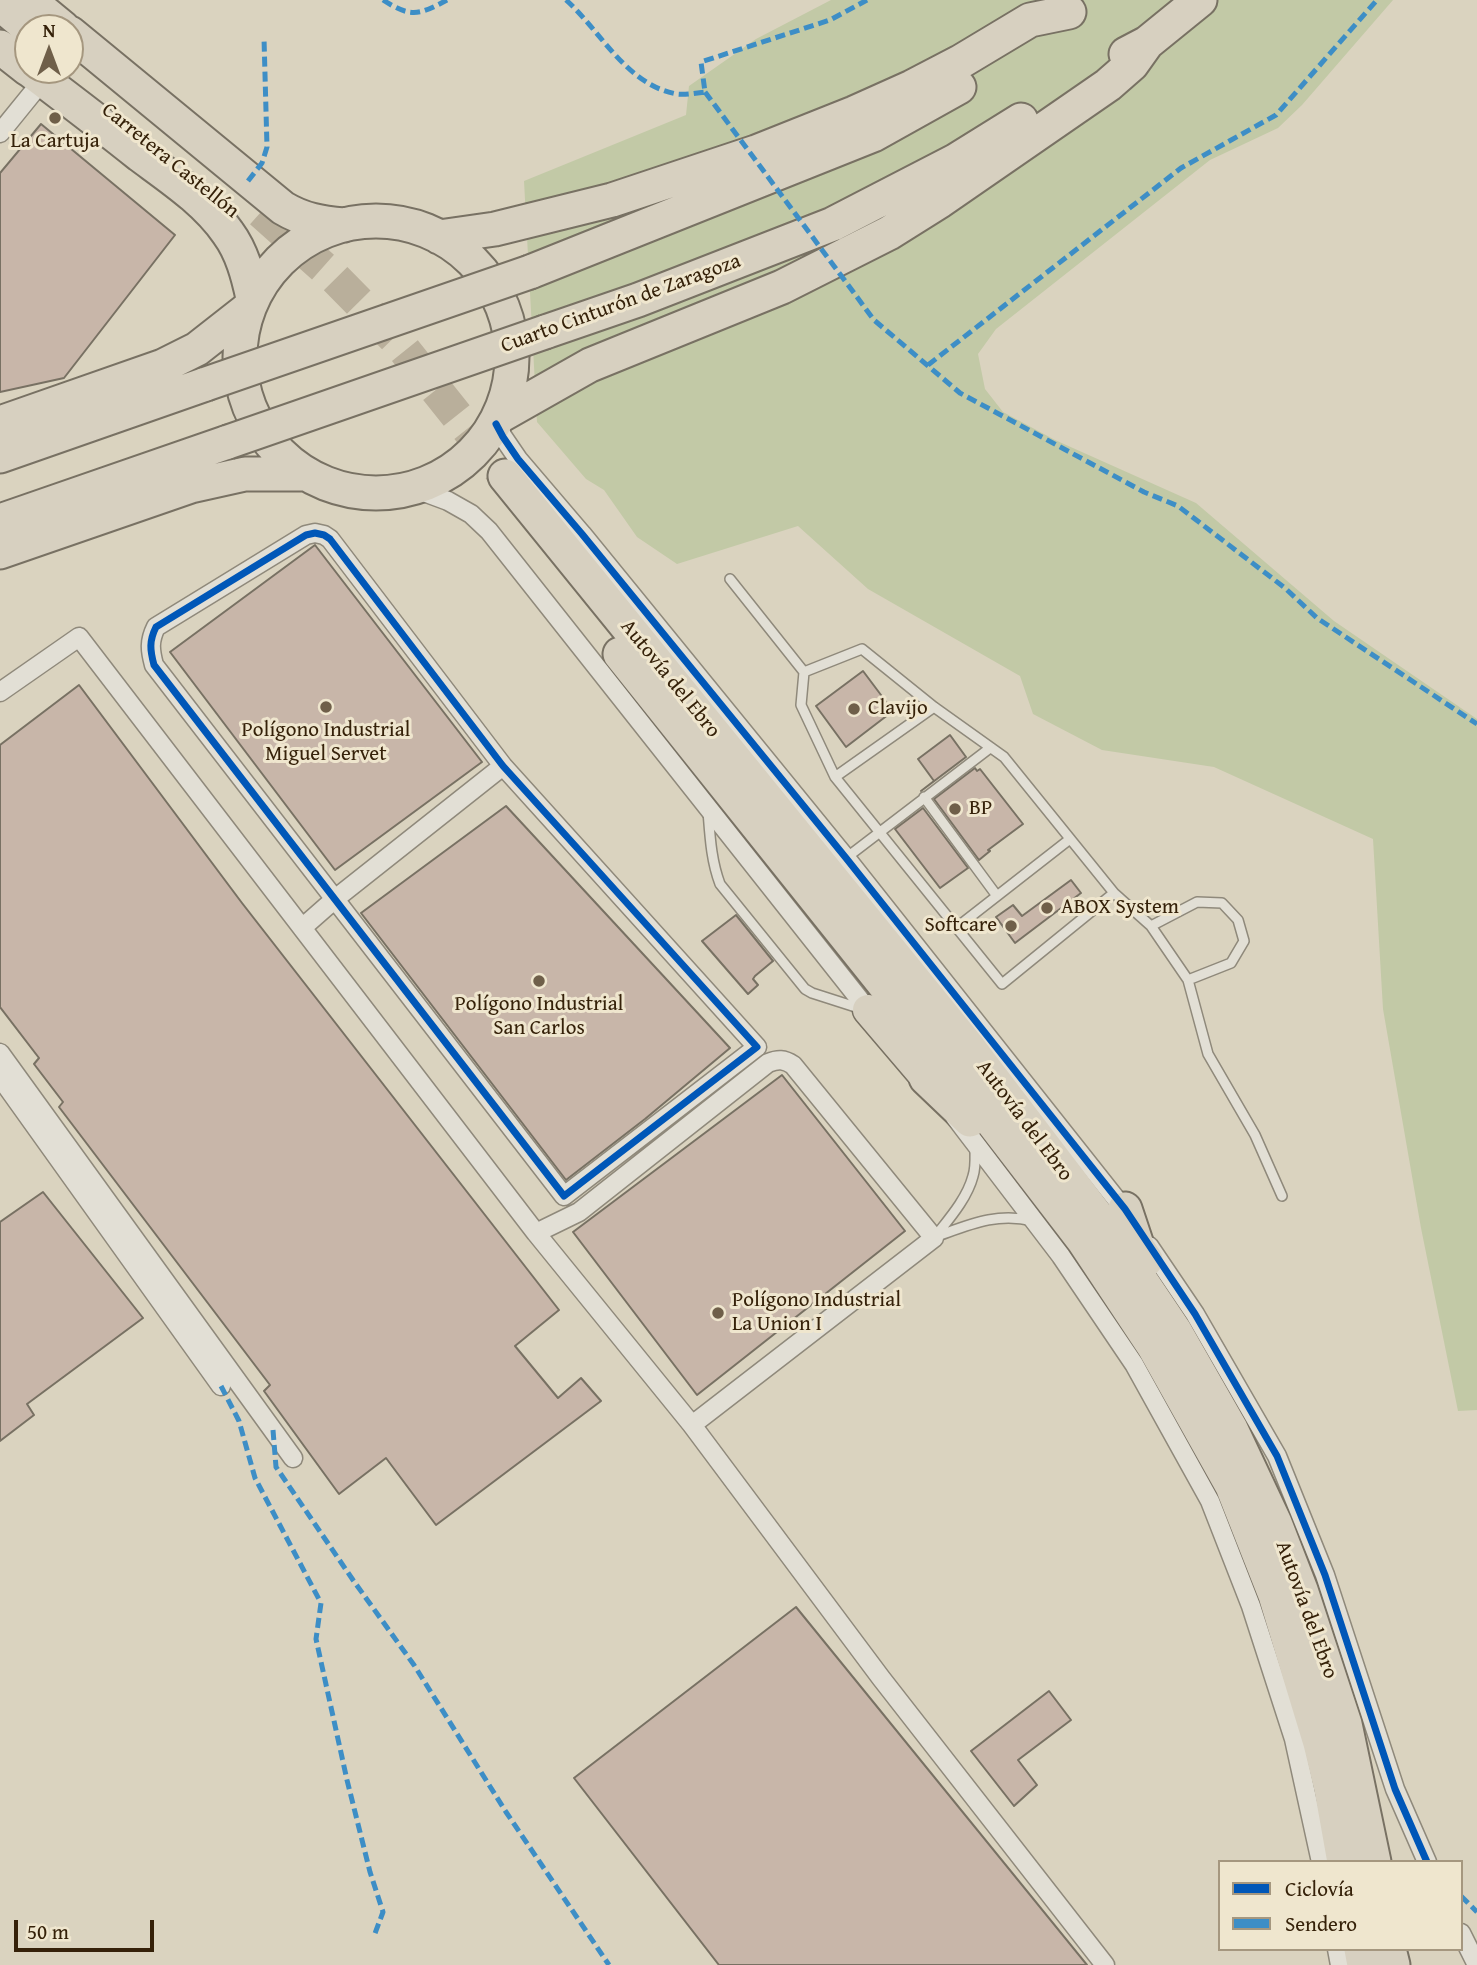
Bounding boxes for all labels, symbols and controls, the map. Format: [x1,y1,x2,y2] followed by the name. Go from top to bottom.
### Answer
[14,14,84,84] north arrow
[43,16,55,44] text: N
[96,98,244,224] street label: Carretera Castellón
[47,110,63,126] marker: La Cartuja
[10,129,100,155] place label: La Cartuja
[498,249,744,359] street label: Cuarto Cinturón de Zaragoza
[615,615,725,743] street label: Autovía del Ebro
[868,696,928,722] place label: Clavijo
[318,699,334,715] marker: Polígono Industrial Miguel Servet
[846,701,862,717] marker: Clavijo
[241,718,411,768] place label: Polígono Industrial Miguel Servet
[969,796,992,822] place label: BP
[947,801,963,817] marker: BP
[1061,895,1179,921] place label: ABOX System
[1039,900,1055,916] marker: ABOX System
[924,913,997,939] place label: Softcare
[1003,918,1019,934] marker: Softcare
[531,973,547,989] marker: Polígono Industrial San Carlos
[454,992,624,1042] place label: Polígono Industrial San Carlos
[970,1056,1078,1186] street label: Autovía del Ebro
[732,1288,901,1338] place label: Polígono Industrial La Union I
[710,1305,726,1321] marker: Polígono Industrial La Union I
[1269,1538,1343,1682] street label: Autovía del Ebro
[1218,1860,1463,1951] legend
[1285,1873,1354,1904] text: Ciclovía
[18,1906,158,1950] scale bar
[1285,1908,1357,1939] text: Sendero
[27,1916,69,1947] text: 50 m

